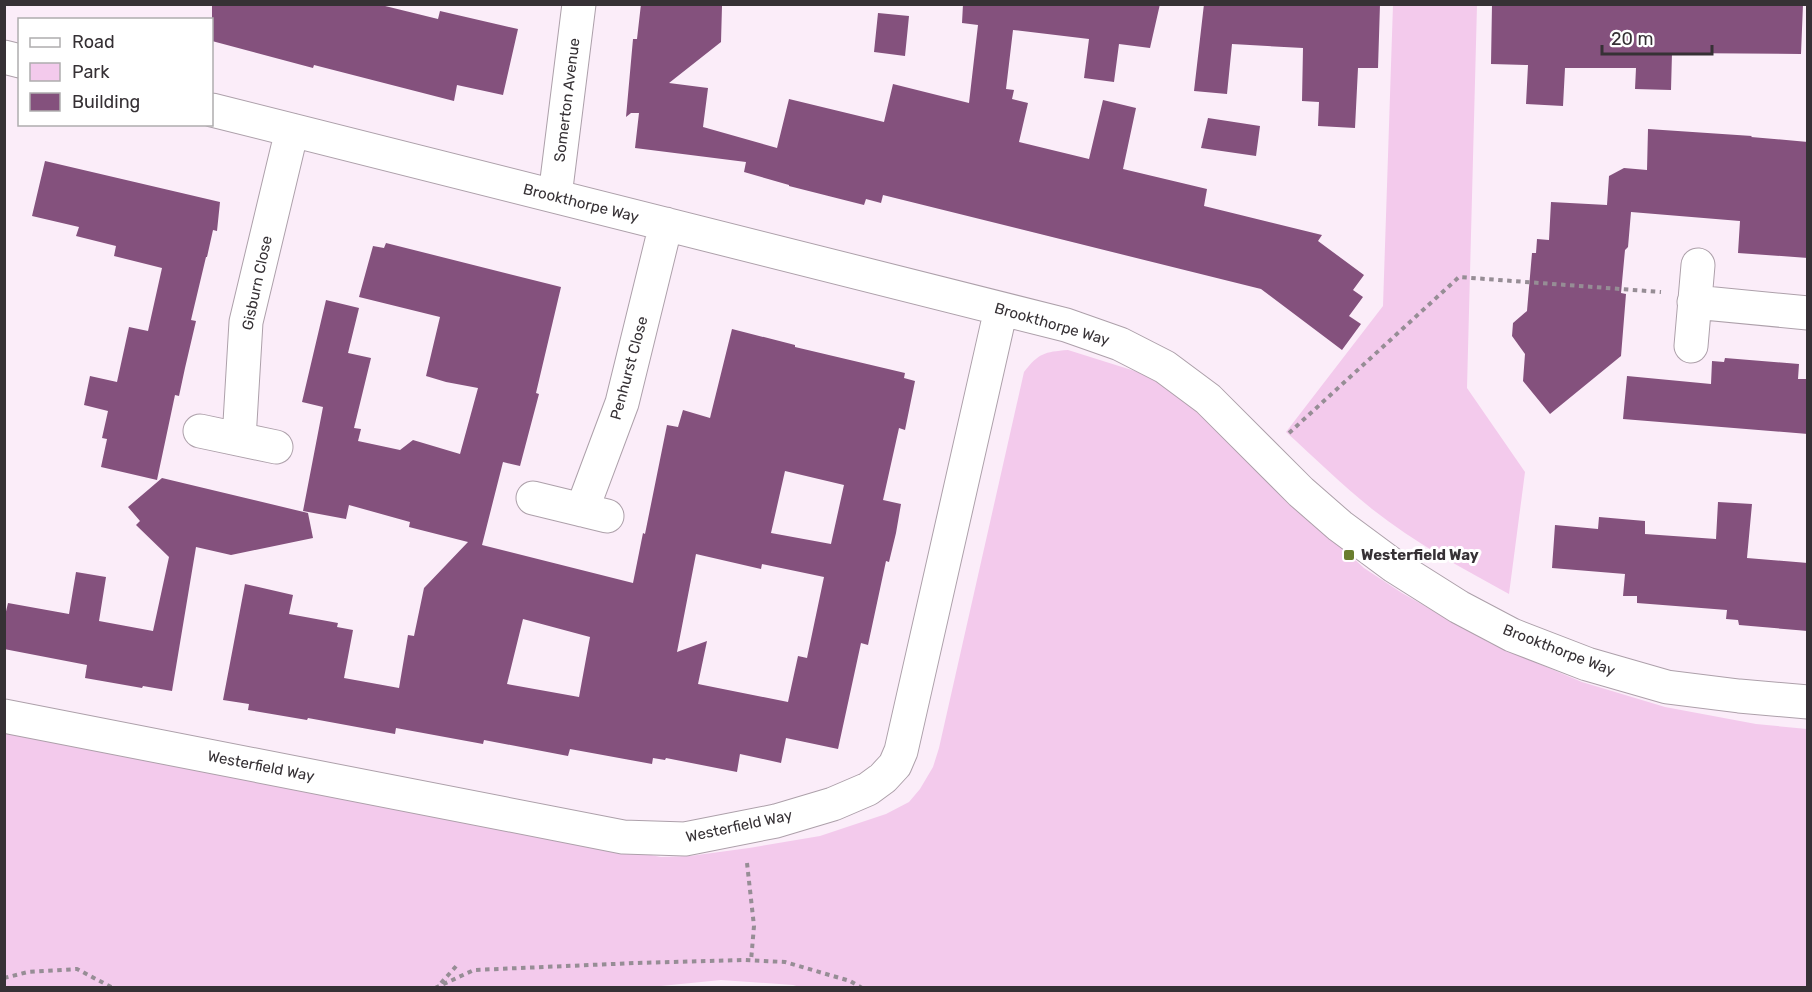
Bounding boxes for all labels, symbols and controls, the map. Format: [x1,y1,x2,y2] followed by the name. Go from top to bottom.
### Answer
[18,18,213,126] legend
[1602,18,1712,56] scale bar
[1611,28,1653,50] text: 20 m
[72,31,115,53] text: Road
[550,37,584,163] street label: Somerton Avenue
[72,61,110,83] text: Park
[72,91,140,113] text: Building
[521,180,641,226] street label: Brookthorpe Way
[238,234,276,332] street label: Gisburn Close
[992,299,1112,349] street label: Brookthorpe Way
[607,314,651,422] street label: Penhurst Close
[1361,546,1479,564] place label: Westerfield Way
[1342,548,1356,562] marker: Westerfield Way
[1500,620,1618,680] street label: Brookthorpe Way
[206,747,316,785] street label: Westerfield Way
[684,806,794,846] street label: Westerfield Way

